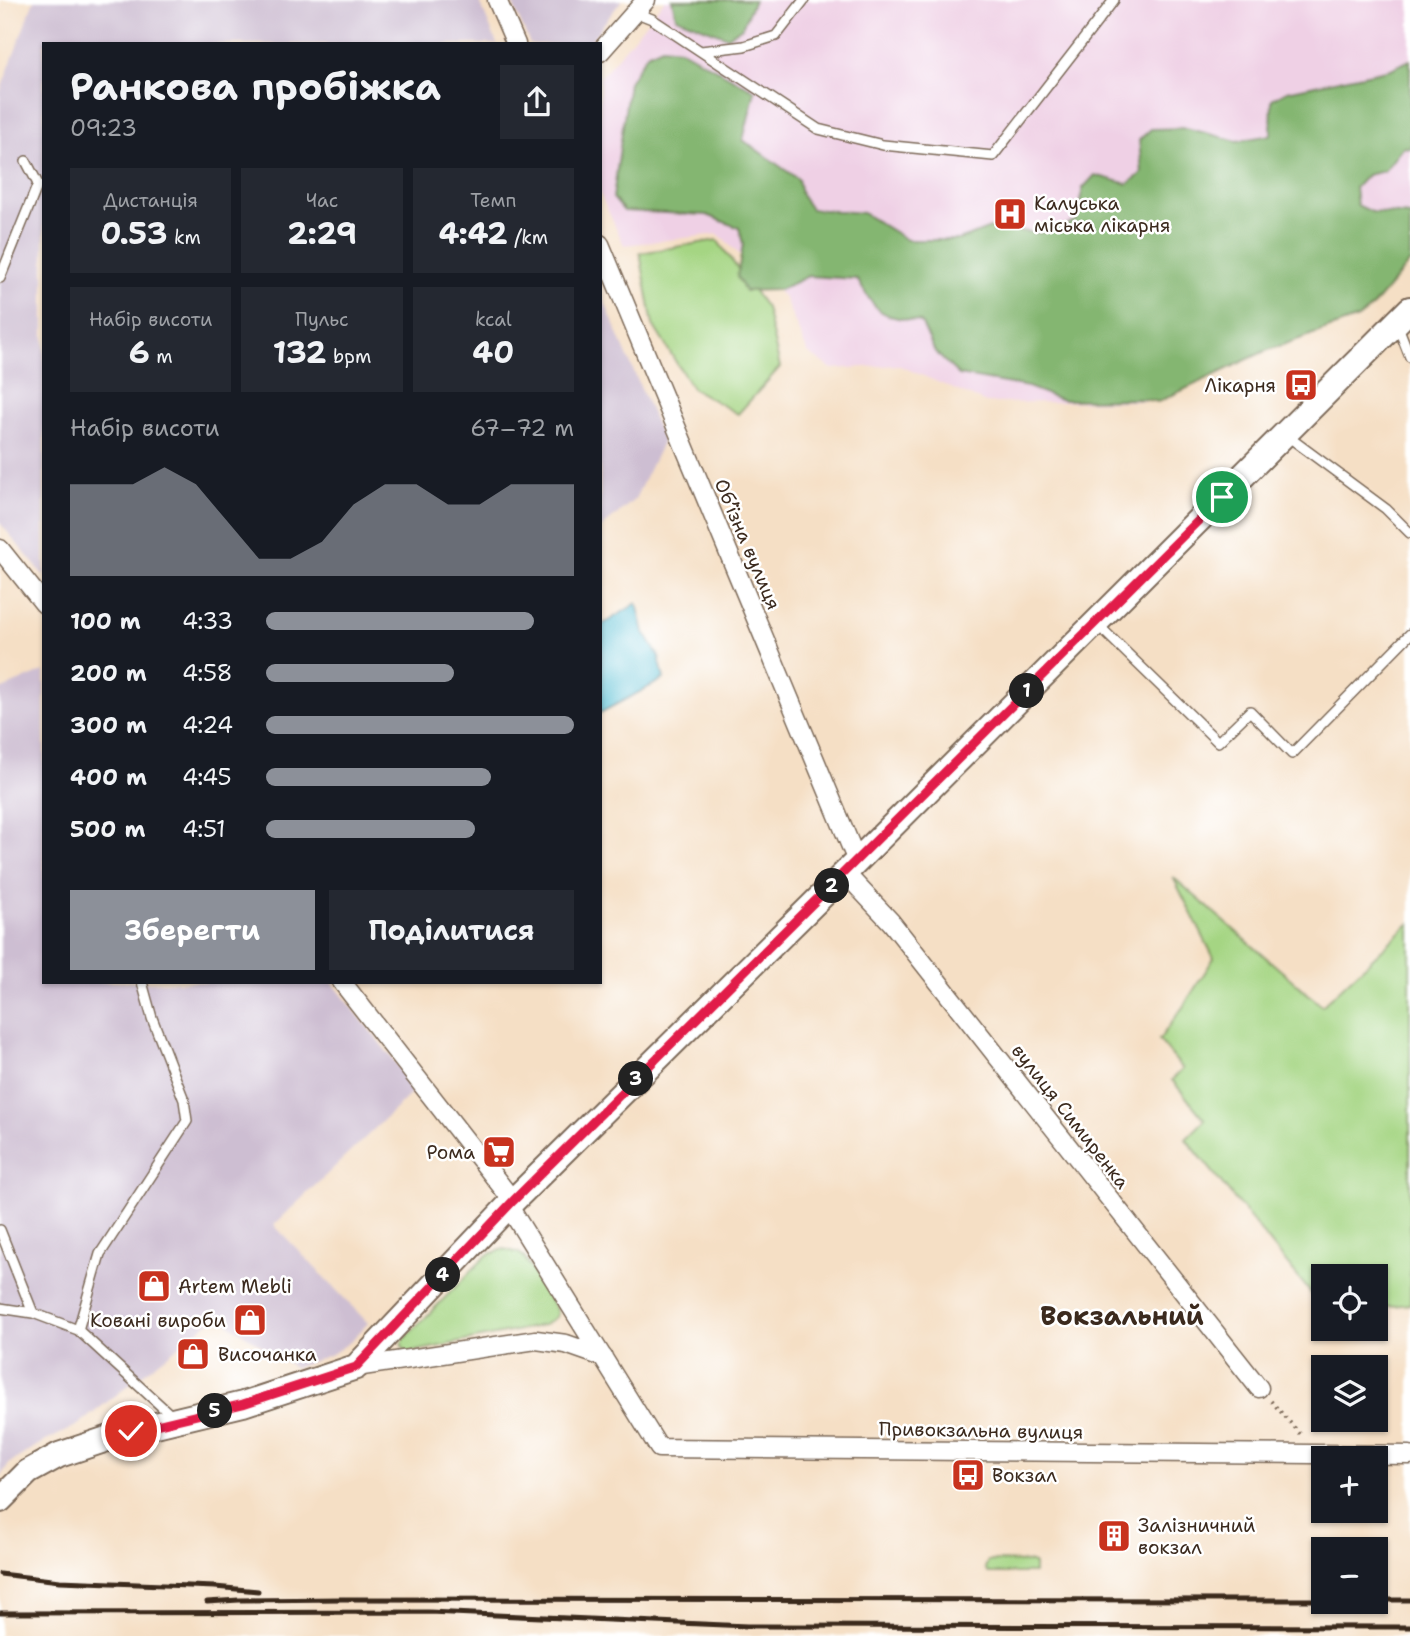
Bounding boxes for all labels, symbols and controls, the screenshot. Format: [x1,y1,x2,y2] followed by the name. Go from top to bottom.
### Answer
[70,61,441,112] text: Ранкова пробіжка
[500,65,574,139] button: share
[70,113,137,143] text: 09:23
[103,188,198,213] text: Дистанція
[306,188,338,213] text: Час
[470,188,516,213] text: Темп
[1034,191,1170,238] place label: Калуська міська лікарня
[991,195,1029,233] hospital icon: Калуська міська лікарня
[100,213,168,254] text: 0.53
[287,213,357,254] text: 2:29
[438,213,508,254] text: 4:42
[168,225,201,250] text: km
[508,225,548,250] text: /km
[89,307,212,332] text: Набір висоти
[295,307,349,332] text: Пульс
[475,307,512,332] text: kcal
[129,332,150,373] text: 6
[273,332,327,373] text: 132
[472,332,514,373] text: 40
[150,344,173,369] text: m
[327,344,371,369] text: bpm
[1282,366,1320,404] bus stop icon: Лікарня
[1204,373,1276,398] place label: Лікарня
[70,413,220,443] text: Набір висоти
[470,413,574,443] text: 67–72 m
[1192,467,1252,527] pin
[709,475,786,613] street label: Обʼїзна вулиця
[1203,478,1241,516] icon: arrive
[70,606,141,636] text: 100 m
[182,606,233,636] text: 4:33
[70,658,147,688] text: 200 m
[182,658,233,688] text: 4:58
[1010,674,1044,708] pin: 1
[1022,678,1031,703] text: 1
[70,710,147,740] text: 300 m
[182,710,233,740] text: 4:24
[70,762,147,792] text: 400 m
[182,762,232,792] text: 4:45
[70,814,145,844] text: 500 m
[182,814,226,844] text: 4:51
[814,868,850,903] pin: 2
[825,873,838,898] text: 2
[70,890,315,970] button: Зберегти
[329,890,574,970] button: Поділитися
[1006,1039,1135,1194] street label: вулиця Симиренка
[618,1062,654,1096] pin: 3
[629,1066,642,1091] text: 3
[480,1133,518,1171] supermarket icon: Рома
[427,1140,475,1165] place label: Рома
[426,1258,460,1292] pin: 4
[436,1262,449,1287] text: 4
[1311,1264,1388,1614] map controls
[1311,1264,1388,1341] button: locate
[135,1267,173,1305] shop icon: Artem Mebli
[178,1274,292,1299] place label: Artem Mebli
[1040,1298,1204,1333] district label: Вокзальний
[231,1301,269,1339] shop icon: Ковані вироби
[90,1308,226,1333] place label: Ковані вироби
[174,1335,212,1373] shop icon: Височанка
[218,1342,317,1367] place label: Височанка
[1311,1355,1388,1432] button: layers
[198,1394,232,1428] pin: 5
[209,1398,220,1423] text: 5
[101,1401,161,1461] pin
[112,1412,150,1450] icon: check
[879,1416,1083,1445] street label: Привокзальна вулиця
[1311,1446,1388,1523] button: +
[949,1456,987,1494] bus stop icon: Вокзал
[992,1463,1057,1488] place label: Вокзал
[1138,1513,1255,1560] place label: Залізничний вокзал
[1095,1517,1133,1555] building icon: Залізничний вокзал
[1311,1537,1388,1614] button: −

